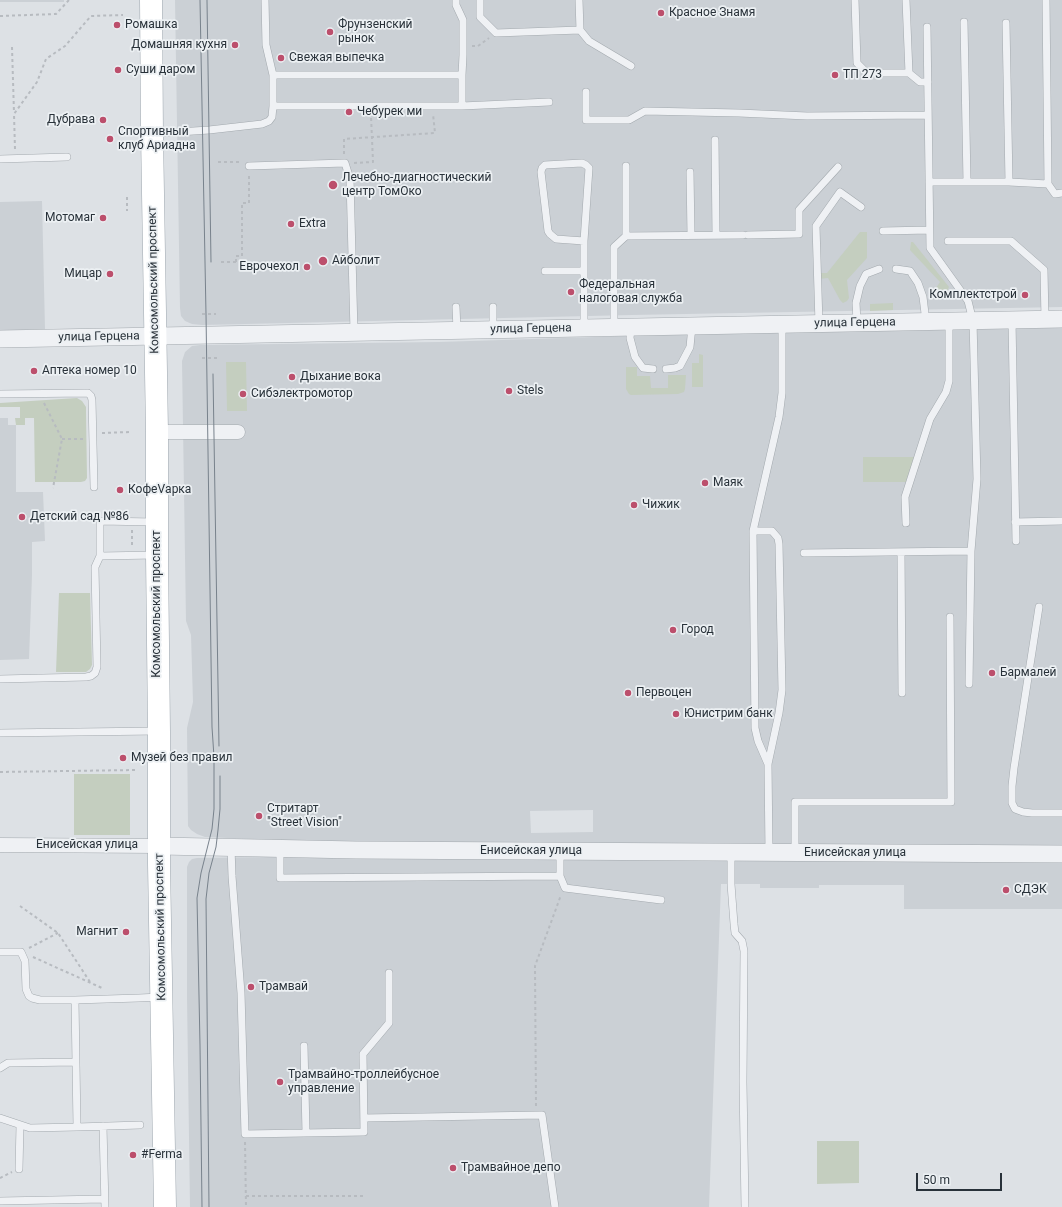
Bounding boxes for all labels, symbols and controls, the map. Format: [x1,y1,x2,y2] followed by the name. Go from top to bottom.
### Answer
[669,6,755,20] place label: Красное Знамя
[656,8,666,18] marker: Красное Знамя
[125,18,177,32] place label: Ромашка
[338,18,413,46] place label: Фрунзенский рынок
[112,20,122,30] marker: Ромашка
[325,27,335,37] marker: Фрунзенский рынок
[131,38,227,52] place label: Домашняя кухня
[230,40,240,50] marker: Домашняя кухня
[289,51,384,65] place label: Свежая выпечка
[276,53,286,63] marker: Свежая выпечка
[126,63,195,77] place label: Суши даром
[113,65,123,75] marker: Суши даром
[843,68,882,82] place label: ТП 273
[830,70,840,80] marker: ТП 273
[357,105,422,119] place label: Чебурек ми
[344,107,354,117] marker: Чебурек ми
[47,113,95,127] place label: Дубрава
[98,115,108,125] marker: Дубрава
[118,125,195,153] place label: Спортивный клуб Ариадна
[105,134,115,144] marker: Спортивный клуб Ариадна
[342,171,491,199] place label: Лечебно-диагностический центр ТомОко
[327,179,339,191] marker: Лечебно-диагностический центр ТомОко
[146,206,162,354] street label: Комсомольский проспект
[45,211,95,225] place label: Мотомаг
[98,213,108,223] marker: Мотомаг
[299,217,326,231] place label: Extra
[286,219,296,229] marker: Extra
[332,254,380,268] place label: Айболит
[317,255,329,267] marker: Айболит
[239,260,299,274] place label: Еврочехол
[302,262,312,272] marker: Еврочехол
[64,267,102,281] place label: Мицар
[105,269,115,279] marker: Мицар
[579,278,682,306] place label: Федеральная налоговая служба
[566,287,576,297] marker: Федеральная налоговая служба
[929,288,1017,302] place label: Комплектстрой
[1020,290,1030,300] marker: Комплектстрой
[814,315,896,331] street label: улица Герцена
[490,321,572,337] street label: улица Герцена
[58,329,140,345] street label: улица Герцена
[42,364,137,378] place label: Аптека номер 10
[29,366,39,376] marker: Аптека номер 10
[300,370,381,384] place label: Дыхание вока
[287,372,297,382] marker: Дыхание вока
[517,384,544,398] place label: Stels
[504,386,514,396] marker: Stels
[251,387,353,401] place label: Сибэлектромотор
[238,389,248,399] marker: Сибэлектромотор
[713,476,743,490] place label: Маяк
[700,478,710,488] marker: Маяк
[128,483,191,497] place label: КофеVарка
[115,485,125,495] marker: КофеVарка
[642,498,680,512] place label: Чижик
[629,500,639,510] marker: Чижик
[30,510,129,524] place label: Детский сад №86
[17,512,27,522] marker: Детский сад №86
[150,530,164,678] street label: Комсомольский проспект
[681,623,714,637] place label: Город
[668,625,678,635] marker: Город
[1000,666,1056,680] place label: Бармалей
[987,668,997,678] marker: Бармалей
[636,686,692,700] place label: Первоцен
[623,688,633,698] marker: Первоцен
[684,707,773,721] place label: Юнистрим банк
[671,709,681,719] marker: Юнистрим банк
[131,751,233,765] place label: Музей без правил
[118,753,128,763] marker: Музей без правил
[267,802,342,830] place label: Стритарт "Street Vision"
[254,811,264,821] marker: Стритарт "Street Vision"
[36,838,138,852] street label: Енисейская улица
[480,844,582,858] street label: Енисейская улица
[804,846,906,860] street label: Енисейская улица
[153,853,169,1001] street label: Комсомольский проспект
[1014,883,1047,897] place label: СДЭК
[1001,885,1011,895] marker: СДЭК
[76,925,118,939] place label: Магнит
[121,927,131,937] marker: Магнит
[259,980,308,994] place label: Трамвай
[246,982,256,992] marker: Трамвай
[288,1068,439,1096] place label: Трамвайно-троллейбусное управление
[275,1077,285,1087] marker: Трамвайно-троллейбусное управление
[141,1148,182,1162] place label: #Ferma
[128,1150,138,1160] marker: #Ferma
[461,1161,560,1175] place label: Трамвайное депо
[448,1163,458,1173] marker: Трамвайное депо
[918,1165,1004,1191] scale bar
[923,1173,950,1187] text: 50 m

